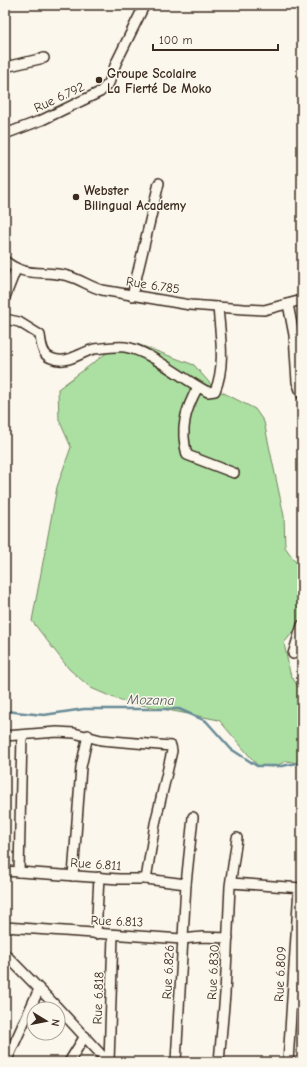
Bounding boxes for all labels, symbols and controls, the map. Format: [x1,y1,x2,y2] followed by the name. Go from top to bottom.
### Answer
[153,26,278,52] scale bar
[159,33,192,47] text: 100 m
[107,66,212,96] place label: Groupe Scolaire La Fierté De Moko
[94,75,104,85] marker: Groupe Scolaire La Fierté De Moko
[31,79,87,115] street label: Rue 6.792
[84,183,186,213] place label: Webster Bilingual Academy
[71,192,81,202] marker: Webster Bilingual Academy
[125,273,181,297] street label: Rue 6.785
[126,691,175,709] water label: Mozana
[70,855,122,873] street label: Rue 6.811
[90,913,144,929] street label: Rue 6.813
[159,944,177,1000] street label: Rue 6.826
[204,944,222,1000] street label: Rue 6.830
[271,946,289,1002] street label: Rue 6.809
[90,971,106,1025] street label: Rue 6.818
[26,1001,66,1041] north arrow
[48,1018,62,1027] text: N

